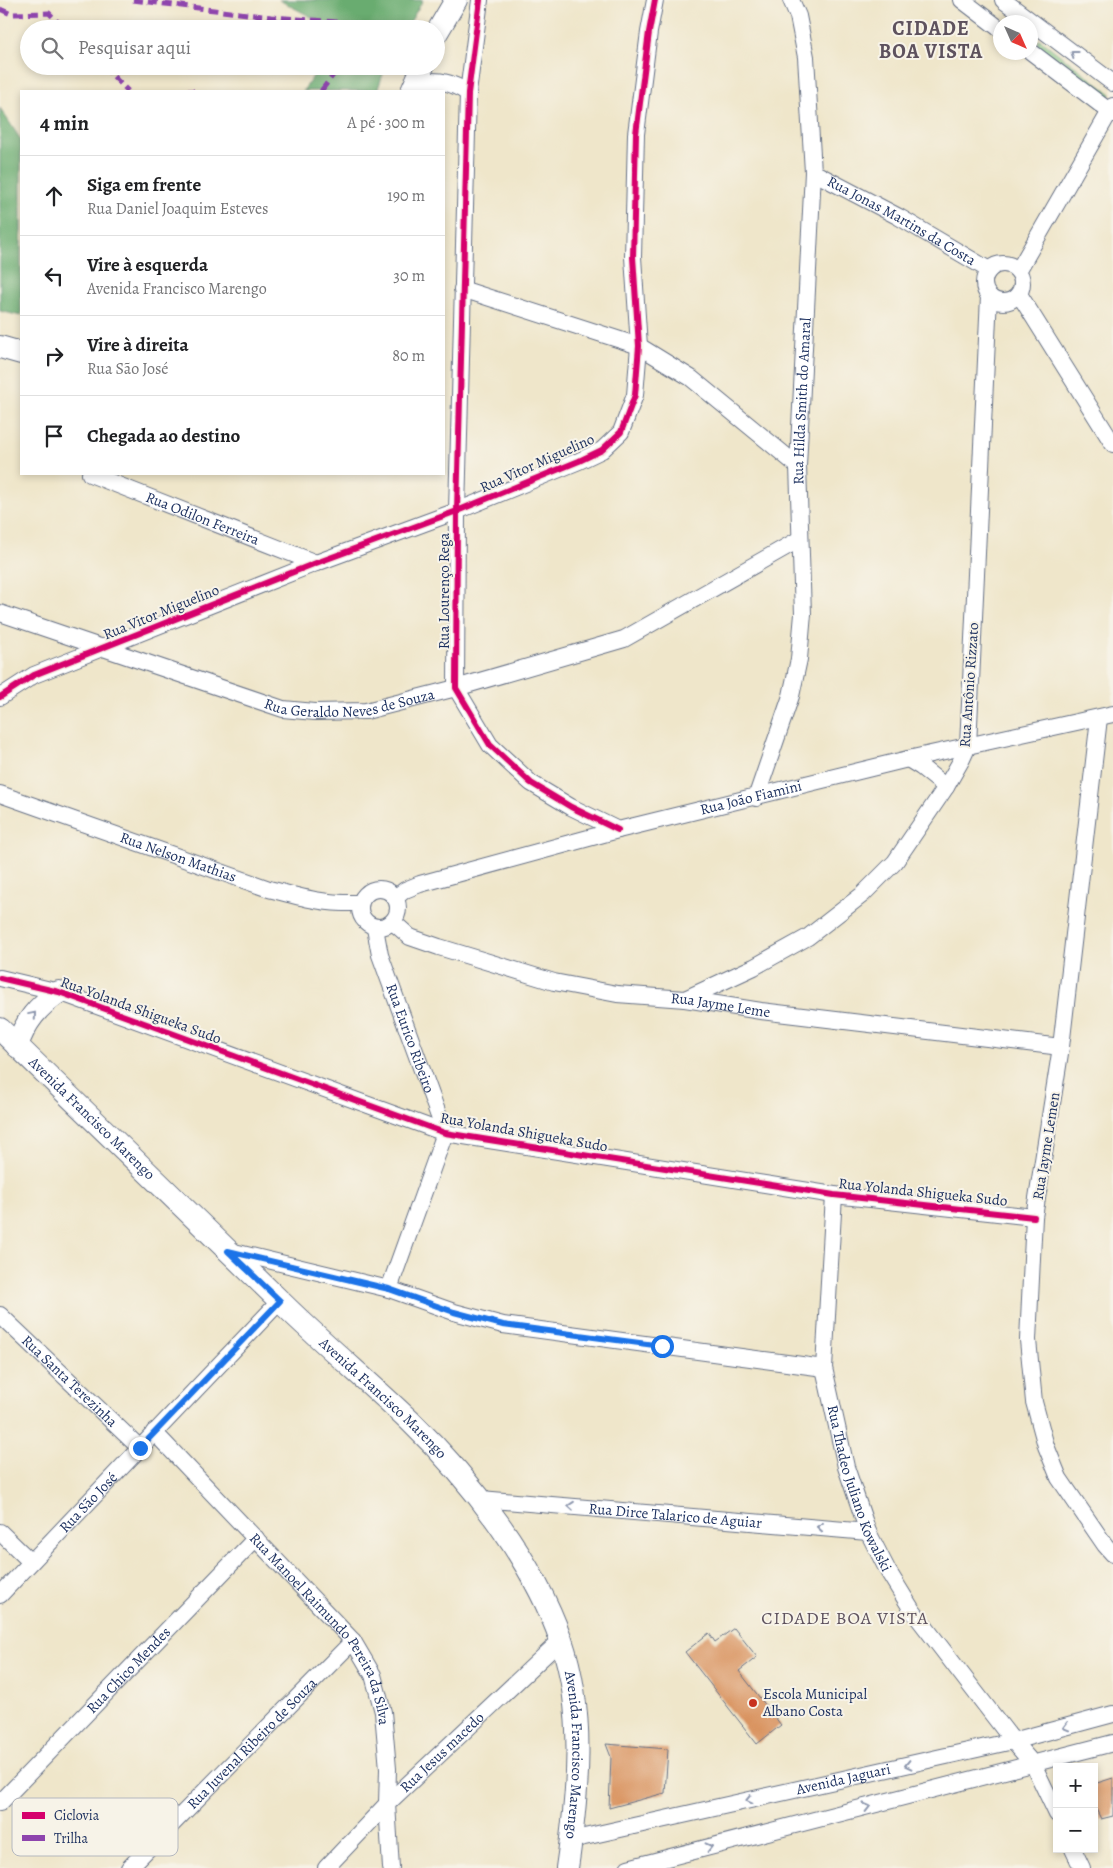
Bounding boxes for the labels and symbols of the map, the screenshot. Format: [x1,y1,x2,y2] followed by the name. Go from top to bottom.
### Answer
[879,15,983,65] district label: CIDADE BOA VISTA
[993,15,1038,60] north arrow
[1071,51,1080,59] one-way arrow
[824,171,980,270] street label: Rua Jonas Martins da Costa
[788,317,816,485] street label: Rua Hilda Smith do Amaral
[477,429,597,497] street label: Rua Vitor Miguelino
[143,487,262,550] street label: Rua Odilon Ferreira
[434,533,454,649] street label: Rua Lourenço Rega
[100,580,222,644] street label: Rua Vitor Miguelino
[955,622,983,748] street label: Rua Antônio Rizzato
[262,684,437,722] street label: Rua Geraldo Neves de Souza
[698,775,804,820] street label: Rua João Fiamini
[117,827,239,887] street label: Rua Nelson Mathias
[58,972,224,1048] street label: Rua Yolanda Shigueka Sudo
[381,981,439,1096] street label: Rua Eurico Ribeiro
[670,988,772,1022] street label: Rua Jayme Leme
[27,1012,36,1021] one-way arrow
[24,1051,159,1184] street label: Avenida Francisco Marengo
[1028,1091,1064,1201] street label: Rua Jayme Lemen
[439,1107,609,1157] street label: Rua Yolanda Shigueka Sudo
[838,1173,1008,1211] street label: Rua Yolanda Shigueka Sudo
[17,1331,122,1432] street label: Rua Santa Terezinha
[314,1332,451,1463] street label: Avenida Francisco Marengo
[651,1335,674,1358] route start
[823,1403,897,1575] street label: Rua Thadeo Juliano Kowalski
[129,1437,152,1460] route end
[55,1468,122,1537] street label: Rua São José
[588,1498,763,1533] street label: Rua Dirce Talarico de Aguiar
[567,1501,575,1512] one-way arrow
[816,1522,824,1533] one-way arrow
[245,1528,394,1726] street label: Rua Manoel Raimundo Pereira da Silva
[761,1606,929,1630] district label: CIDADE BOA VISTA
[82,1622,175,1718] street label: Rua Chico Mendes
[560,1668,588,1840] street label: Avenida Francisco Marengo
[183,1673,321,1814] street label: Rua Juvenal Ribeiro de Souza
[762,1684,868,1721] place label: Escola Municipal Albano Costa
[747,1697,759,1709] marker: Escola Municipal Albano Costa
[396,1708,489,1797] street label: Rua Jesus macedo
[1061,1721,1070,1732] one-way arrow
[793,1759,892,1800] street label: Avenida Jaguari
[903,1759,912,1769] one-way arrow
[745,1794,754,1805] one-way arrow
[12,1798,178,1856] legend
[862,1802,870,1812] one-way arrow
[54,1806,100,1825] text: Ciclovia
[54,1829,88,1848] text: Trilha
[705,1842,714,1853] one-way arrow

